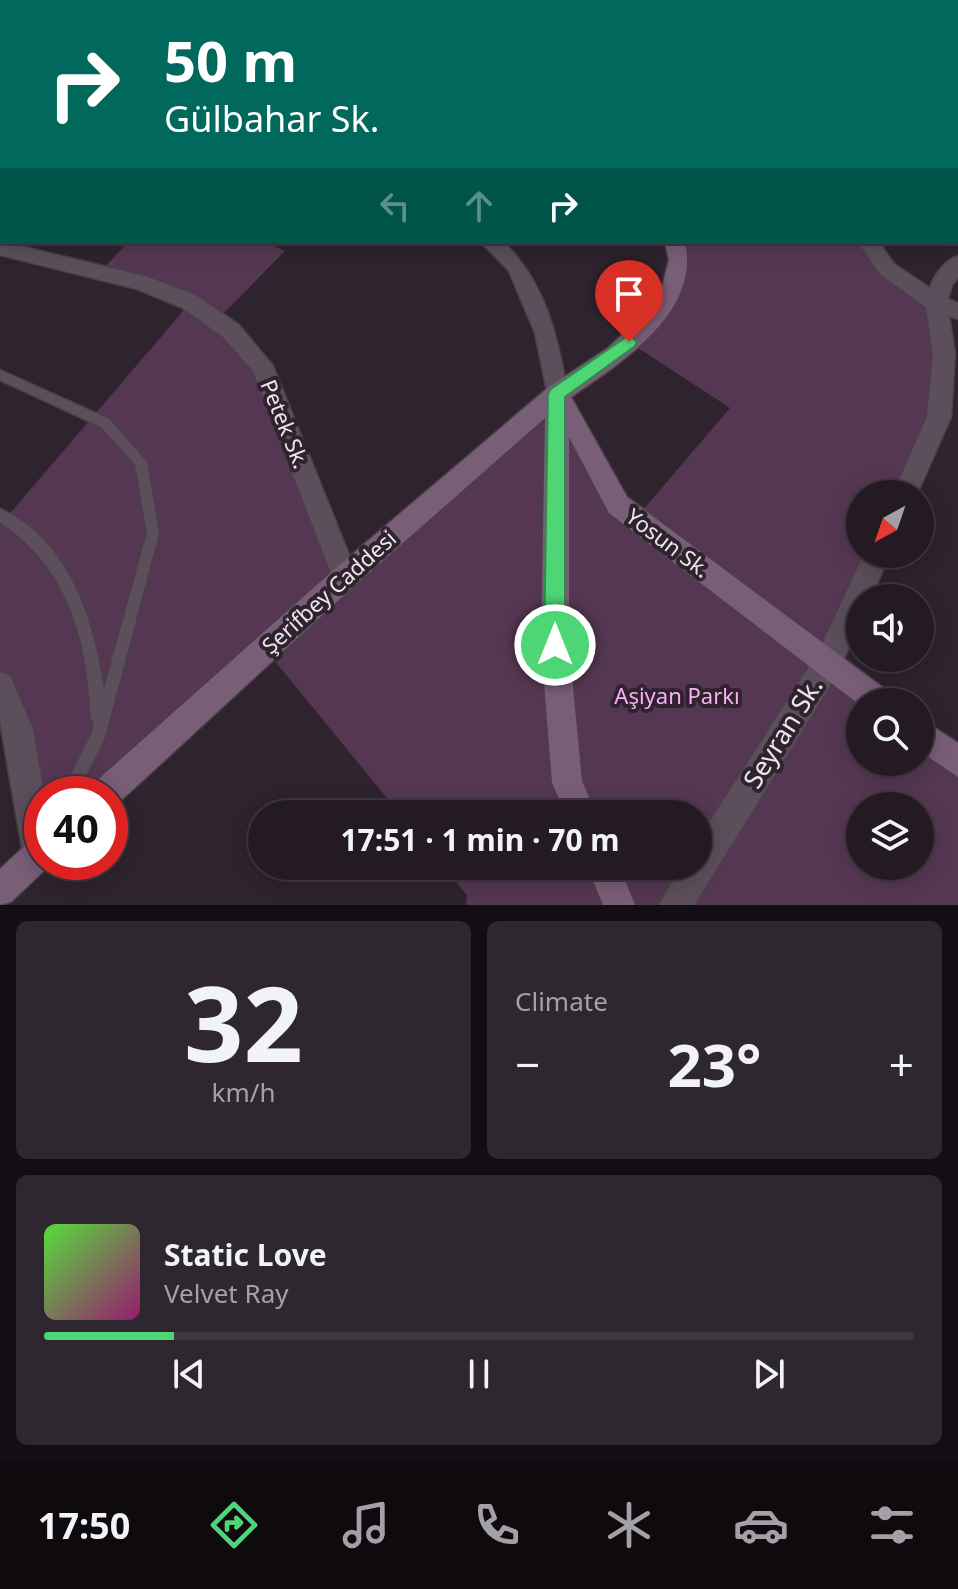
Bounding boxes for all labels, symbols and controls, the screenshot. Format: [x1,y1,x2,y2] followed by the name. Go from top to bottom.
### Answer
[164,22,297,98] text: 50 m
[32,32,136,136] icon: right
[164,94,379,143] text: Gülbahar Sk.
[373,184,417,228] icon: left
[457,184,501,228] icon: ahead
[541,184,585,228] icon: right
[595,260,663,342] pin
[607,272,651,316] icon: arrive
[255,375,317,472] street label: Petek Sk.
[846,480,934,568] north arrow
[846,480,934,880] map controls
[621,501,717,584] street label: Yosun Sk.
[255,523,402,660] street label: Şerifbey Caddesi
[846,584,934,672] button: sound
[513,603,597,687] position arrow
[734,670,830,795] street label: Seyran Sk.
[614,680,740,710] park label: Aşiyan Parkı
[846,688,934,776] button: search
[24,776,128,880] speed limit sign: 40
[846,792,934,880] button: layers
[340,819,620,860] text: 17:51 · 1 min · 70 m
[184,951,303,1092] text: 32
[515,983,608,1019] text: Climate
[667,1023,762,1105] text: 23°
[515,1034,540,1094] text: −
[889,1034,914,1094] text: +
[212,1074,275,1110] text: km/h
[164,1234,327,1275] text: Static Love
[164,1275,289,1311] text: Velvet Ray
[167,1352,211,1396] icon: previous
[457,1352,501,1396] icon: pause
[747,1352,791,1396] icon: next
[206,1497,262,1553] icon: directions
[338,1497,394,1553] icon: music
[469,1497,525,1553] icon: phone
[601,1497,657,1553] icon: climate
[733,1497,789,1553] icon: car
[864,1497,920,1553] icon: filters
[38,1501,130,1550] text: 17:50

